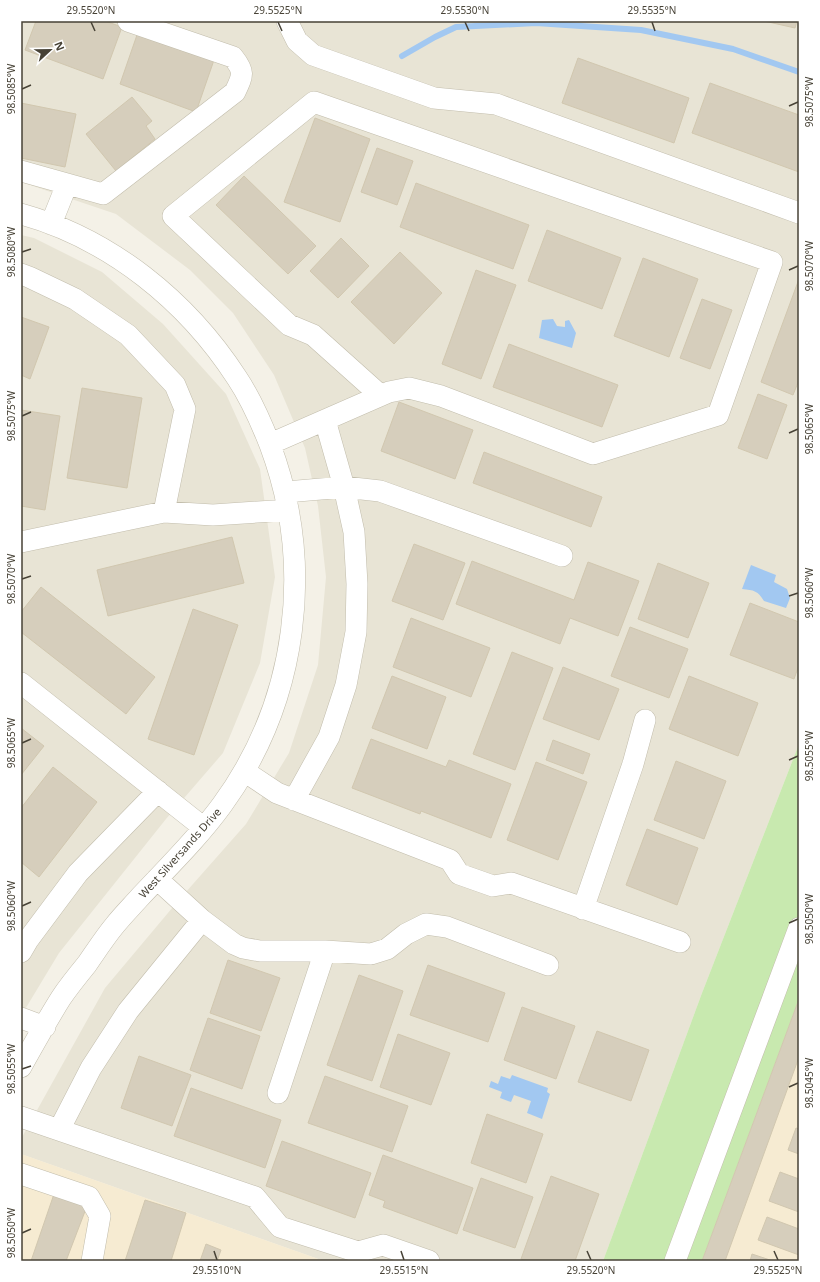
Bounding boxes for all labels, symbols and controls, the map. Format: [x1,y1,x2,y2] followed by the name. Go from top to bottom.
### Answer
[67,3,115,17] text: 29.5520°N
[254,3,302,17] text: 29.5525°N
[441,3,489,17] text: 29.5530°N
[628,3,676,17] text: 29.5535°N
[30,30,70,70] north arrow
[51,39,68,53] text: N
[4,63,18,114] text: 98.5085°W
[802,76,816,127] text: 98.5075°W
[4,226,18,277] text: 98.5080°W
[802,240,816,291] text: 98.5070°W
[4,390,18,441] text: 98.5075°W
[802,403,816,454] text: 98.5065°W
[4,553,18,604] text: 98.5070°W
[802,567,816,618] text: 98.5060°W
[4,717,18,768] text: 98.5065°W
[802,730,816,781] text: 98.5055°W
[135,804,224,901] street label: West Silversands Drive
[4,880,18,931] text: 98.5060°W
[802,893,816,944] text: 98.5050°W
[4,1043,18,1094] text: 98.5055°W
[802,1057,816,1108] text: 98.5045°W
[4,1207,18,1258] text: 98.5050°W
[193,1263,241,1277] text: 29.5510°N
[380,1263,428,1277] text: 29.5515°N
[567,1263,615,1277] text: 29.5520°N
[754,1263,802,1277] text: 29.5525°N

